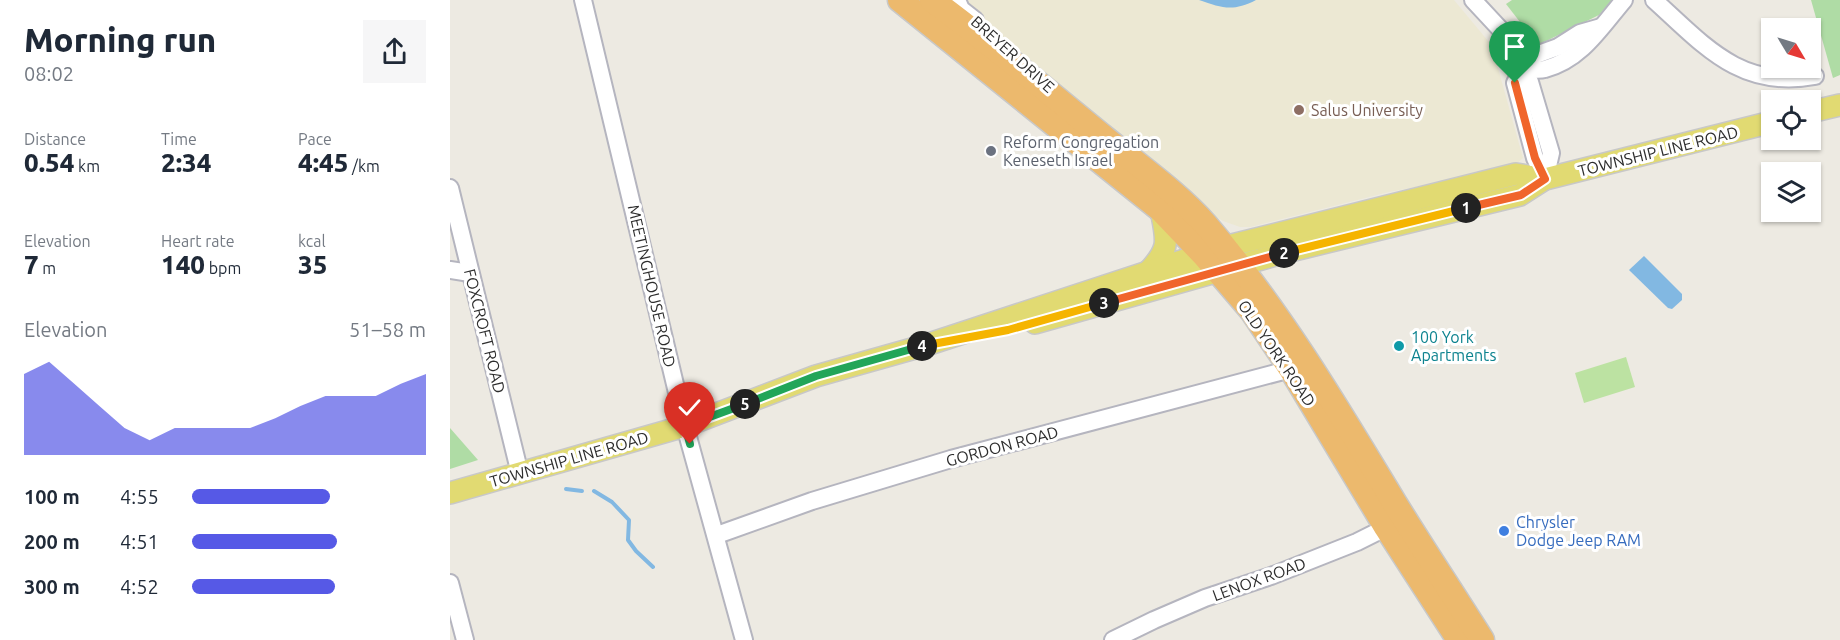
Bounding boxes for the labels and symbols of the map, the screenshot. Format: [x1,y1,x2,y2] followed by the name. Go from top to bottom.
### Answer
[968,12,1058,96] street label: BREYER DRIVE
[1761,18,1821,78] north arrow
[1489,21,1540,83] pin
[1311,101,1423,119] place label: Salus University
[1292,103,1306,117] marker: Salus University
[1576,122,1740,180] street label: TOWNSHIP LINE ROAD
[1003,133,1159,169] place label: Reform Congregation Keneseth Israel
[984,144,998,158] marker: Reform Congregation Keneseth Israel
[1451,193,1481,223] pin: 1
[625,203,679,369] street label: MEETINGHOUSE ROAD
[1269,238,1299,268] pin: 2
[461,267,509,395] street label: FOXCROFT ROAD
[1089,288,1119,318] pin: 3
[1235,297,1319,409] street label: OLD YORK ROAD
[1411,328,1496,364] place label: 100 York Apartments
[907,331,937,361] pin: 4
[1392,339,1406,353] marker: 100 York Apartments
[664,382,715,444] pin
[730,389,760,419] pin: 5
[944,422,1060,470] street label: GORDON ROAD
[488,428,650,490] street label: TOWNSHIP LINE ROAD
[1516,513,1641,549] place label: Chrysler Dodge Jeep RAM
[1497,524,1511,538] marker: Chrysler Dodge Jeep RAM
[1210,554,1308,604] street label: LENOX ROAD

